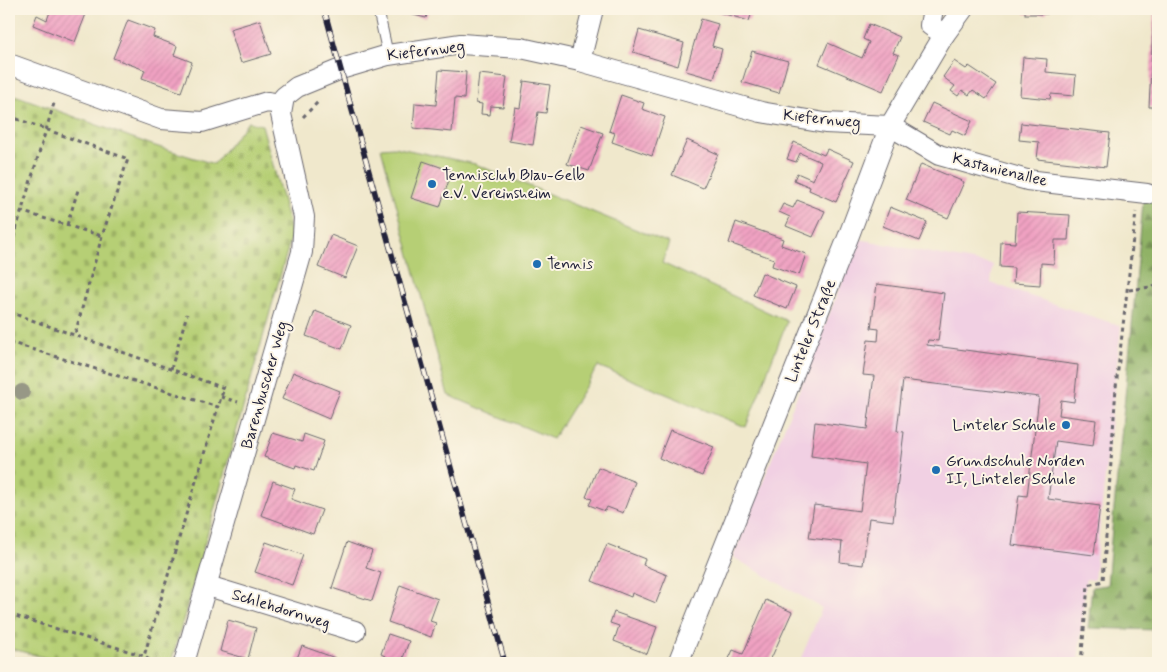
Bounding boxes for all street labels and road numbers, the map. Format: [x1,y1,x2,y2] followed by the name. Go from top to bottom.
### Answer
[386,36,466,67] street label: Kiefernweg
[782,104,862,135] street label: Kiefernweg
[950,148,1050,192] street label: Kastanienallee
[781,276,841,386] street label: Linteler Straße
[237,319,294,452] street label: Barenbuscher Weg
[229,584,333,634] street label: Schlehdornweg

